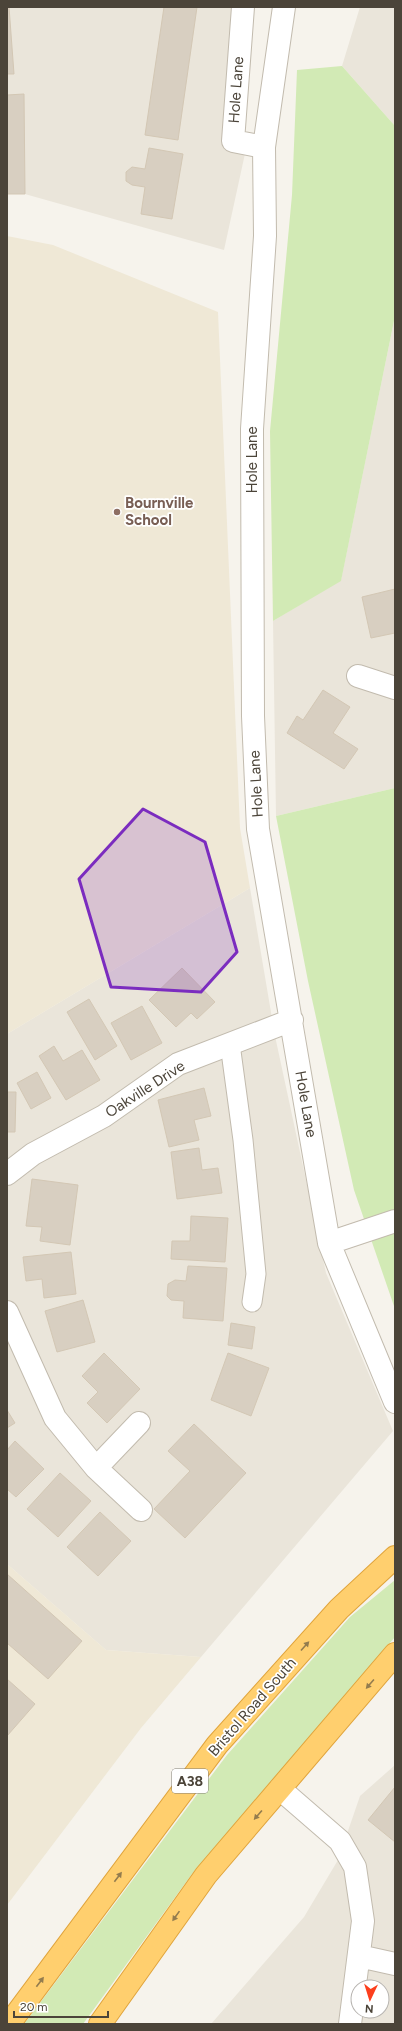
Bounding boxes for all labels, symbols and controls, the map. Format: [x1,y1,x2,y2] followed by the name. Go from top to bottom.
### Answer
[225,56,247,124] street label: Hole Lane
[243,426,261,494] street label: Hole Lane
[125,494,194,529] place label: Bournville School
[112,507,122,517] marker: Bournville School
[245,750,267,818] street label: Hole Lane
[102,1057,188,1121] street label: Oakville Drive
[291,1069,321,1139] street label: Hole Lane
[301,1641,310,1651] one-way arrow
[204,1654,300,1760] street label: Bristol Road South
[365,1679,374,1689] one-way arrow
[172,1769,208,1793] road number: A38
[253,1809,262,1820] one-way arrow
[114,1872,122,1883] one-way arrow
[172,1911,180,1921] one-way arrow
[36,1976,45,1987] one-way arrow
[350,1979,390,2019] north arrow
[14,1993,108,2019] scale bar
[20,2000,48,2014] text: 20 m
[365,2002,374,2015] text: N

